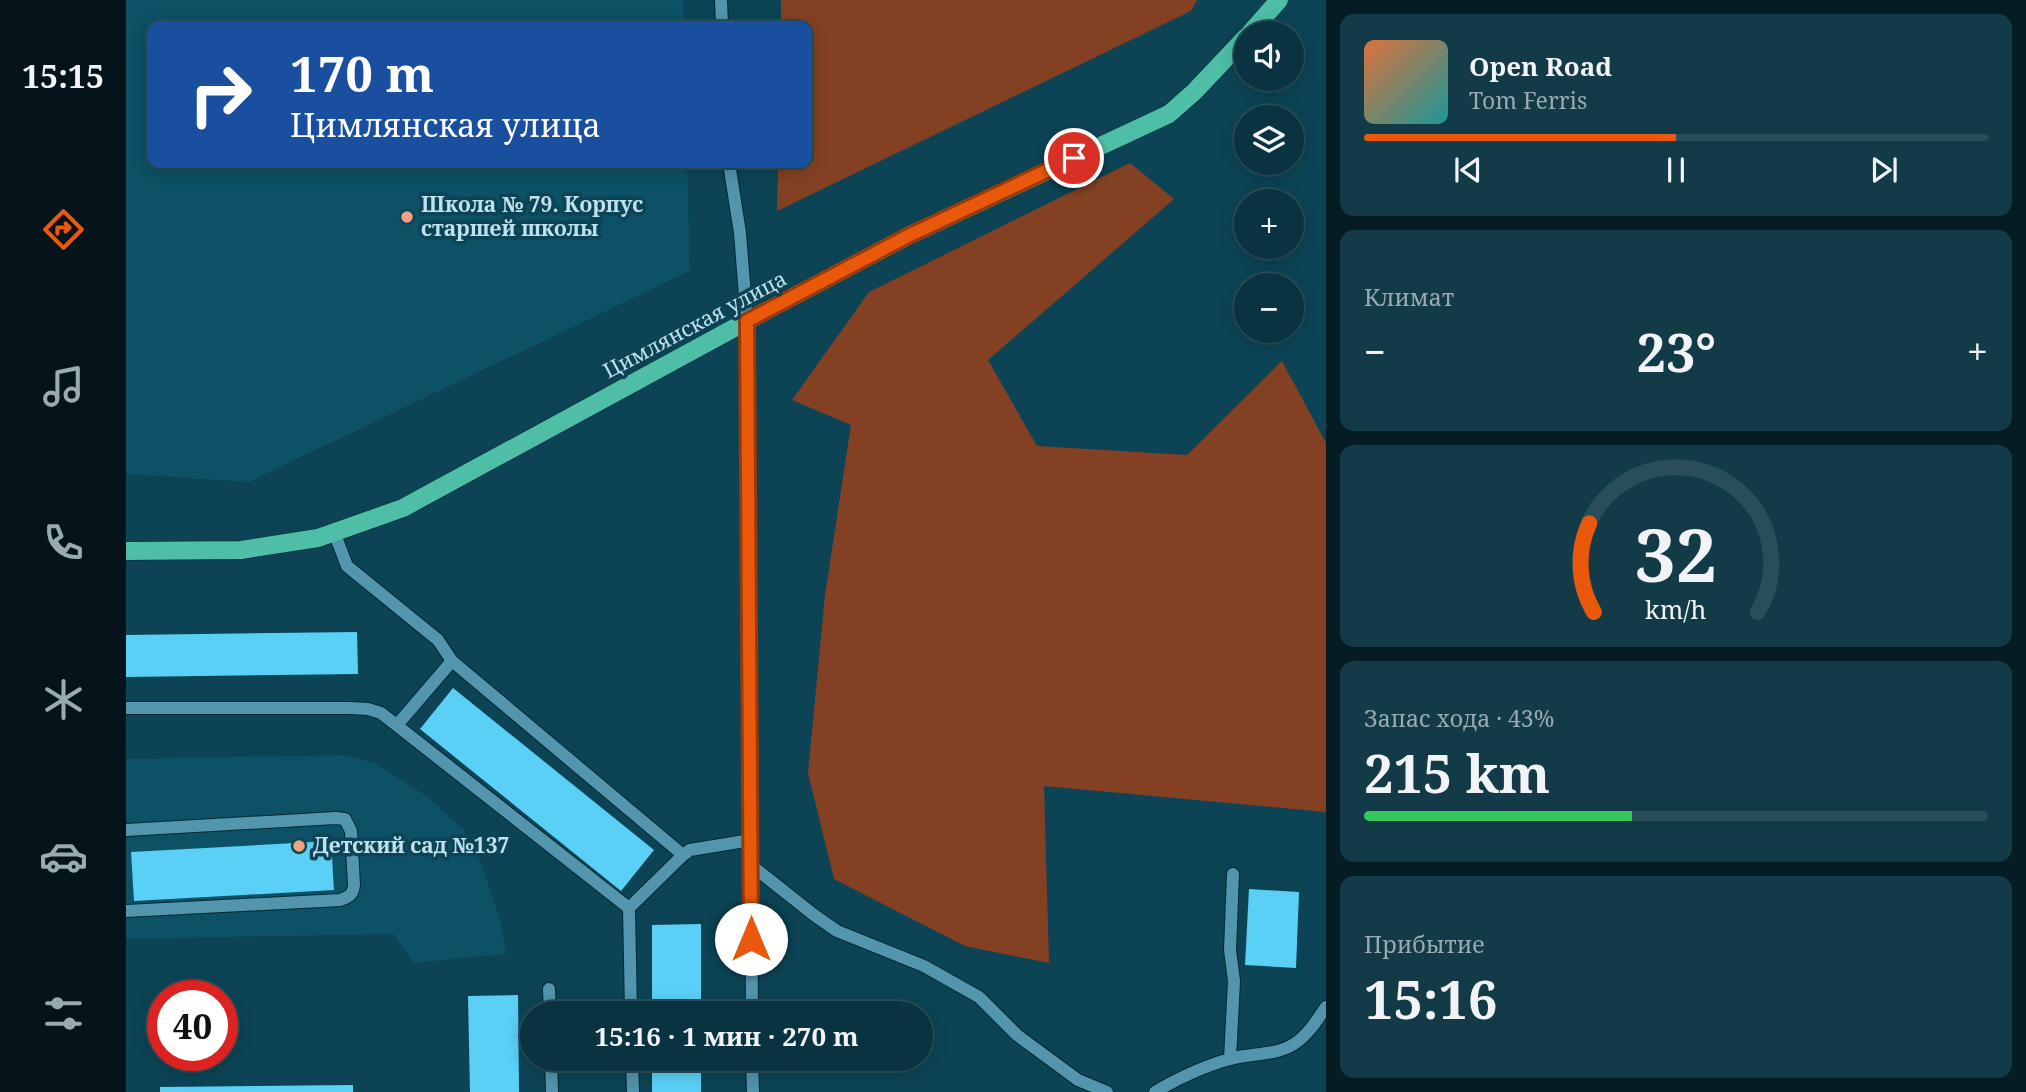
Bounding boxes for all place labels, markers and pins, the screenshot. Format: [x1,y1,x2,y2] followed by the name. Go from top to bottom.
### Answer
[1044,128,1104,188] pin
[421,190,643,242] place label: Школа № 79. Корпус старшей школы
[399,209,415,225] marker: Школа № 79. Корпус старшей школы
[313,831,509,859] place label: Детский сад №137
[291,838,307,854] marker: Детский сад №137

